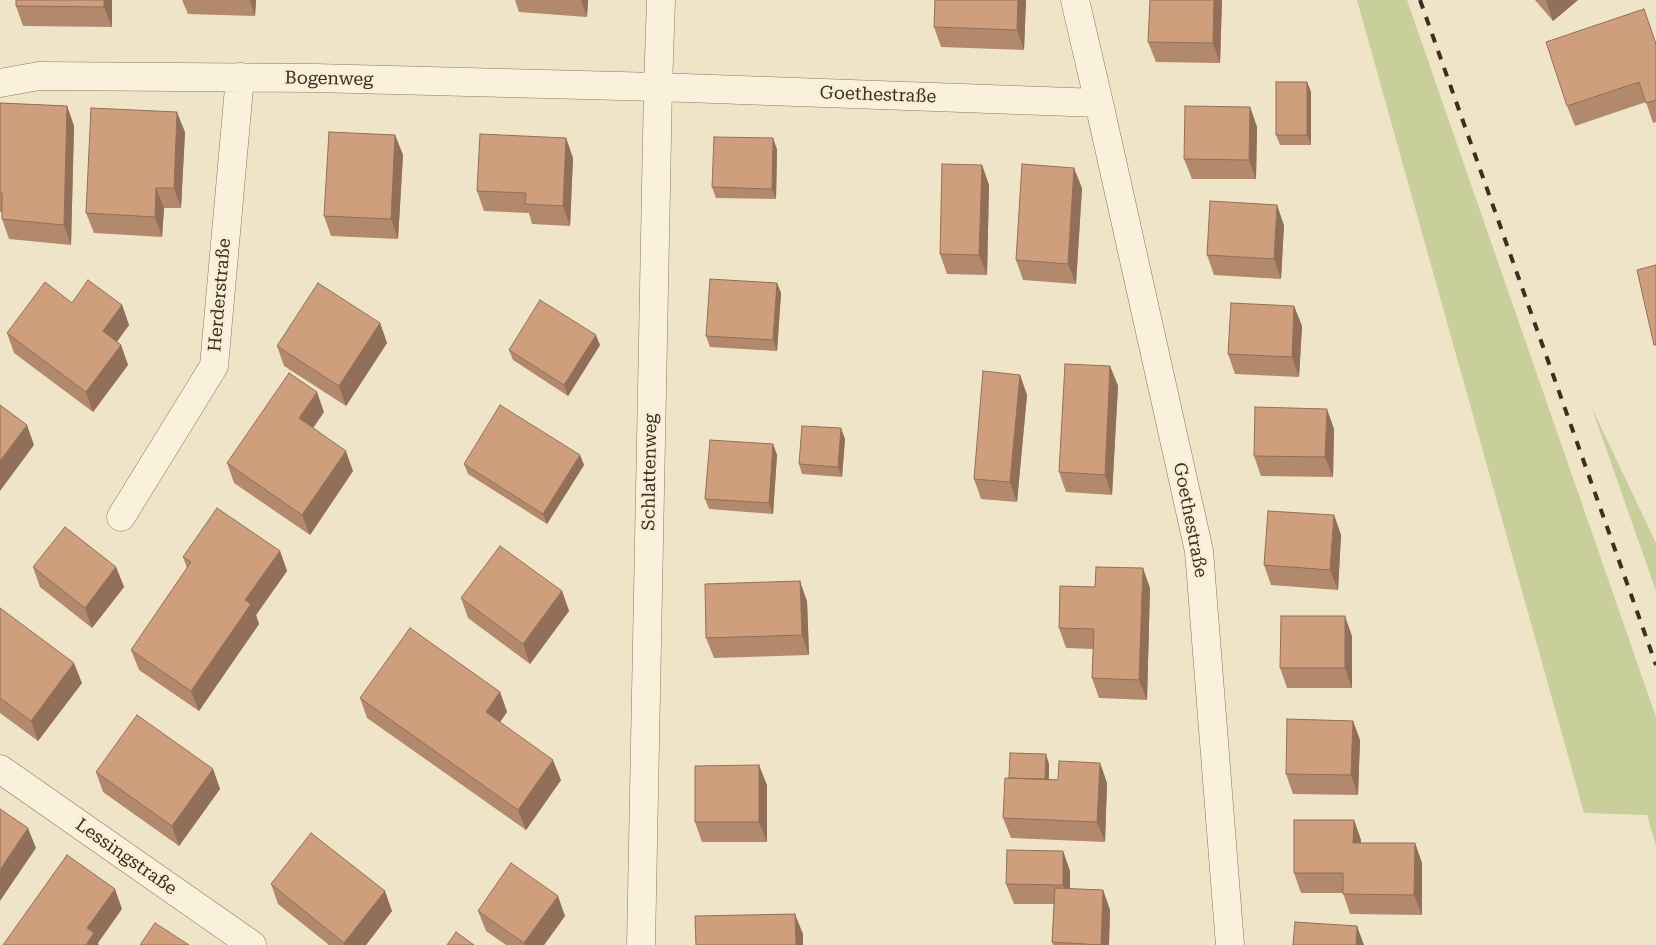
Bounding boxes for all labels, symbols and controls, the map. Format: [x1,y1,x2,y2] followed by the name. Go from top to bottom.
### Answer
[284,67,374,91] street label: Bogenweg
[819,82,937,108] street label: Goethestraße
[204,237,236,353] street label: Herderstraße
[638,413,662,531] street label: Schlattenweg
[1168,461,1212,579] street label: Goethestraße
[71,814,181,900] street label: Lessingstraße

